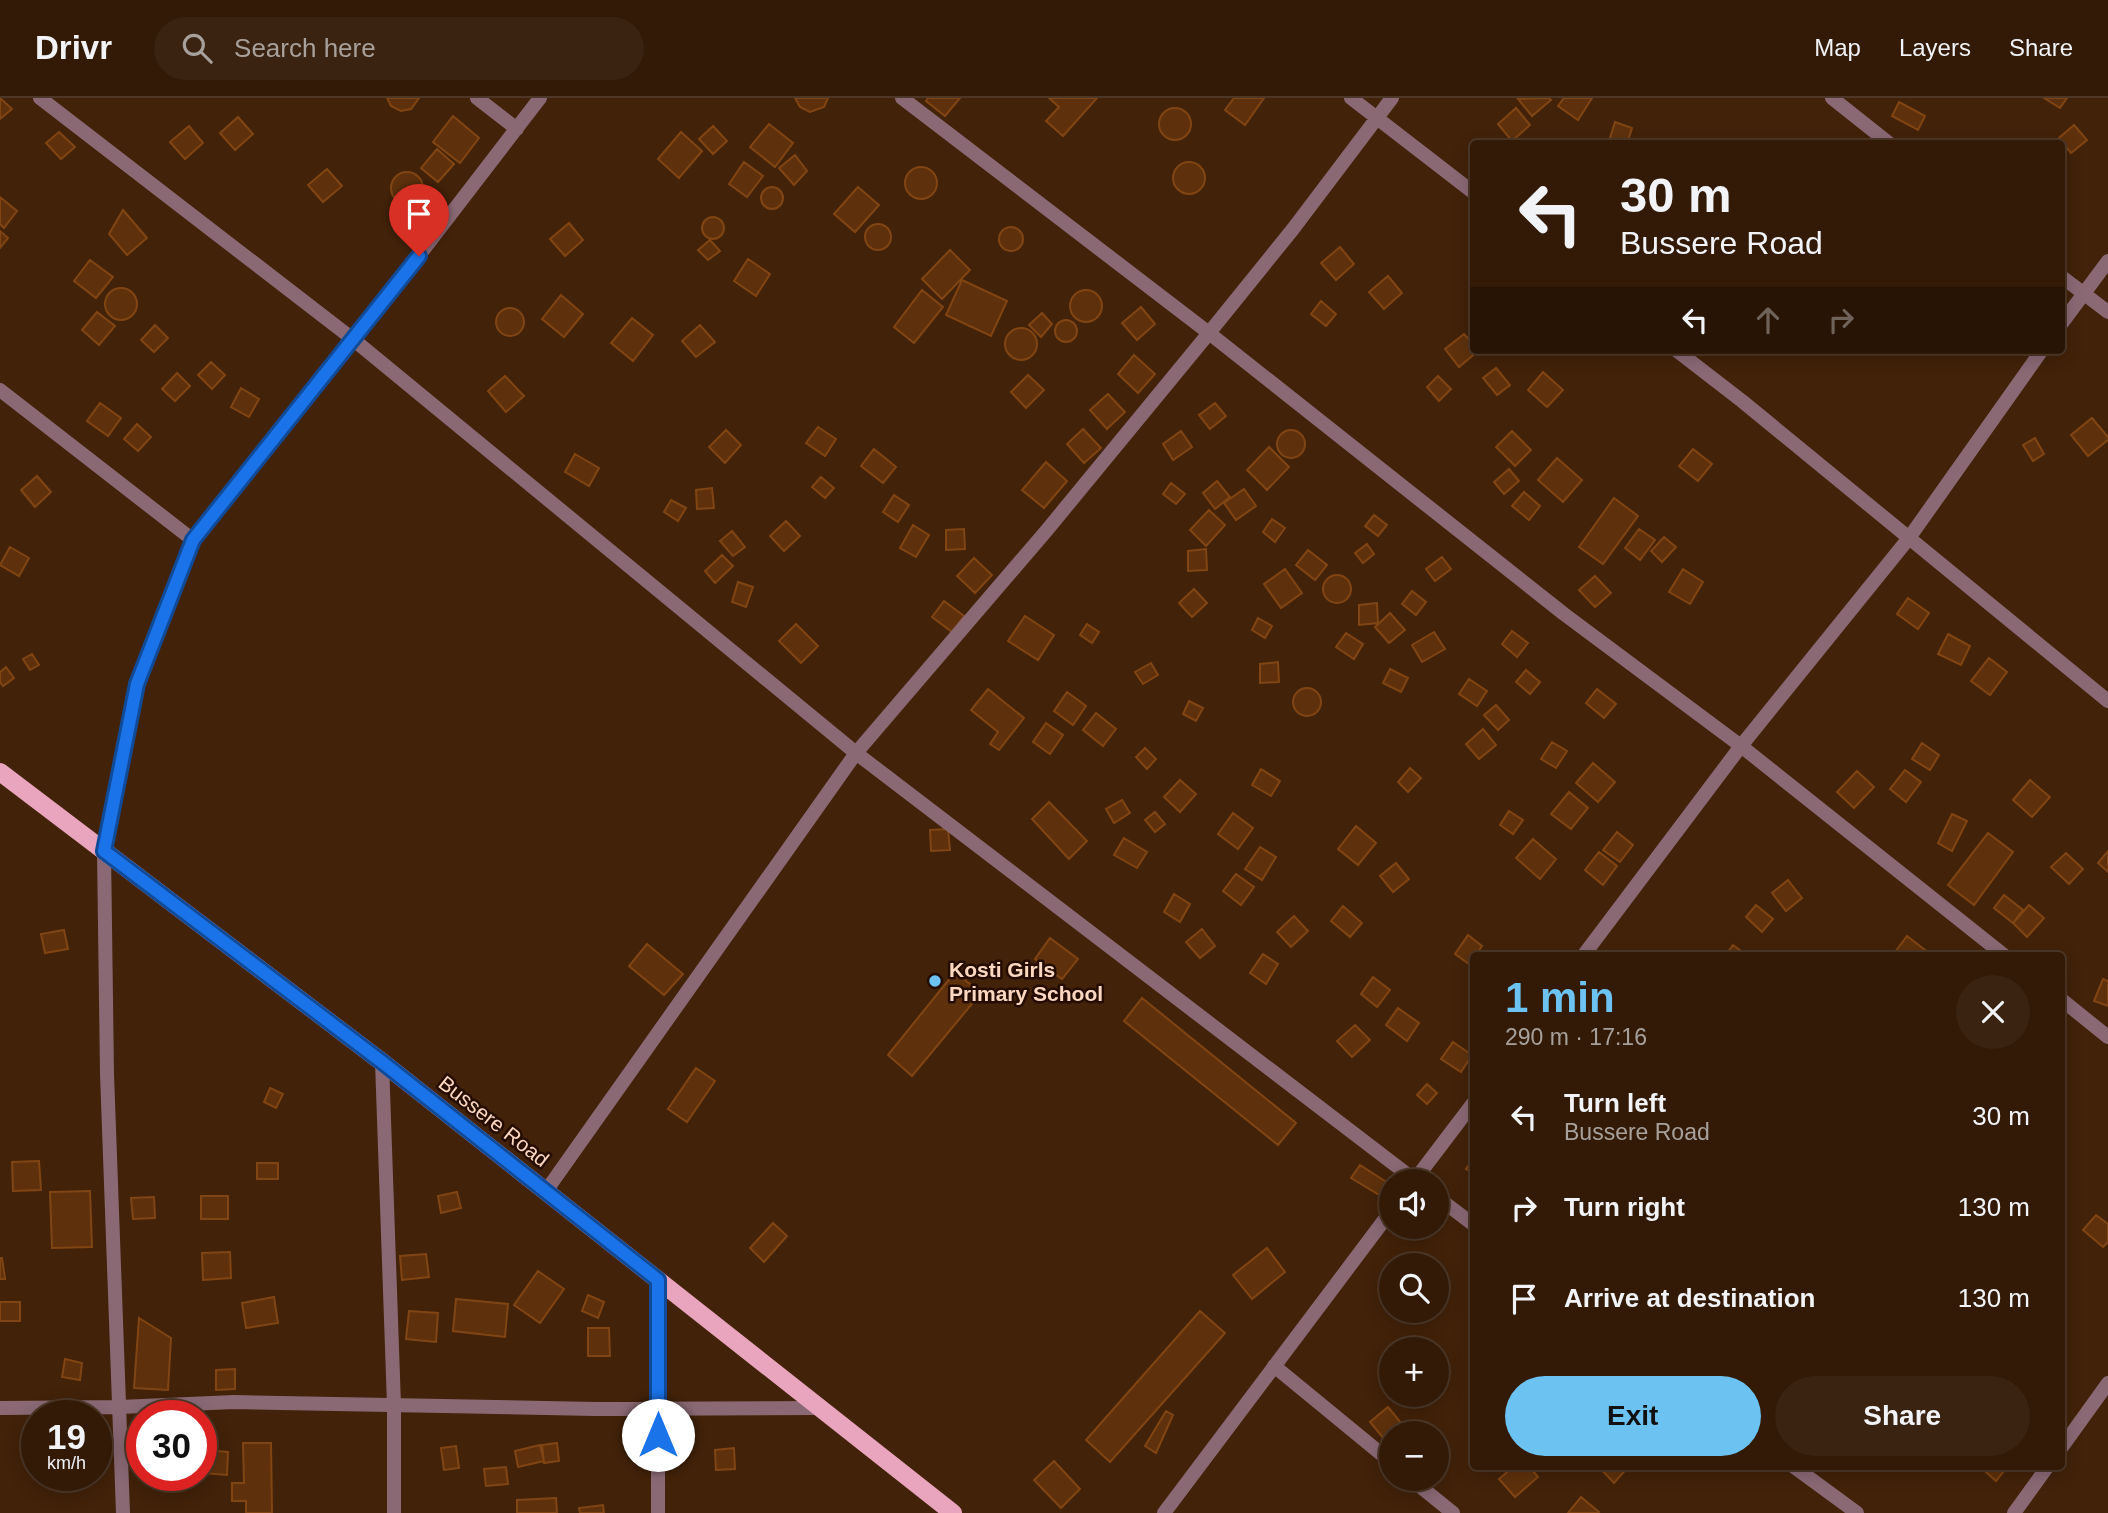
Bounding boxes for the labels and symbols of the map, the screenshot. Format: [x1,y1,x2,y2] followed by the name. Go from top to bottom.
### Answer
[389,184,449,256] pin
[949,958,1103,1005] place label: Kosti Girls Primary School
[927,973,943,989] marker: Kosti Girls Primary School
[434,1071,554,1171] street label: Bussere Road
[621,1398,695,1472] position arrow
[126,1400,217,1491] speed limit sign: 30

